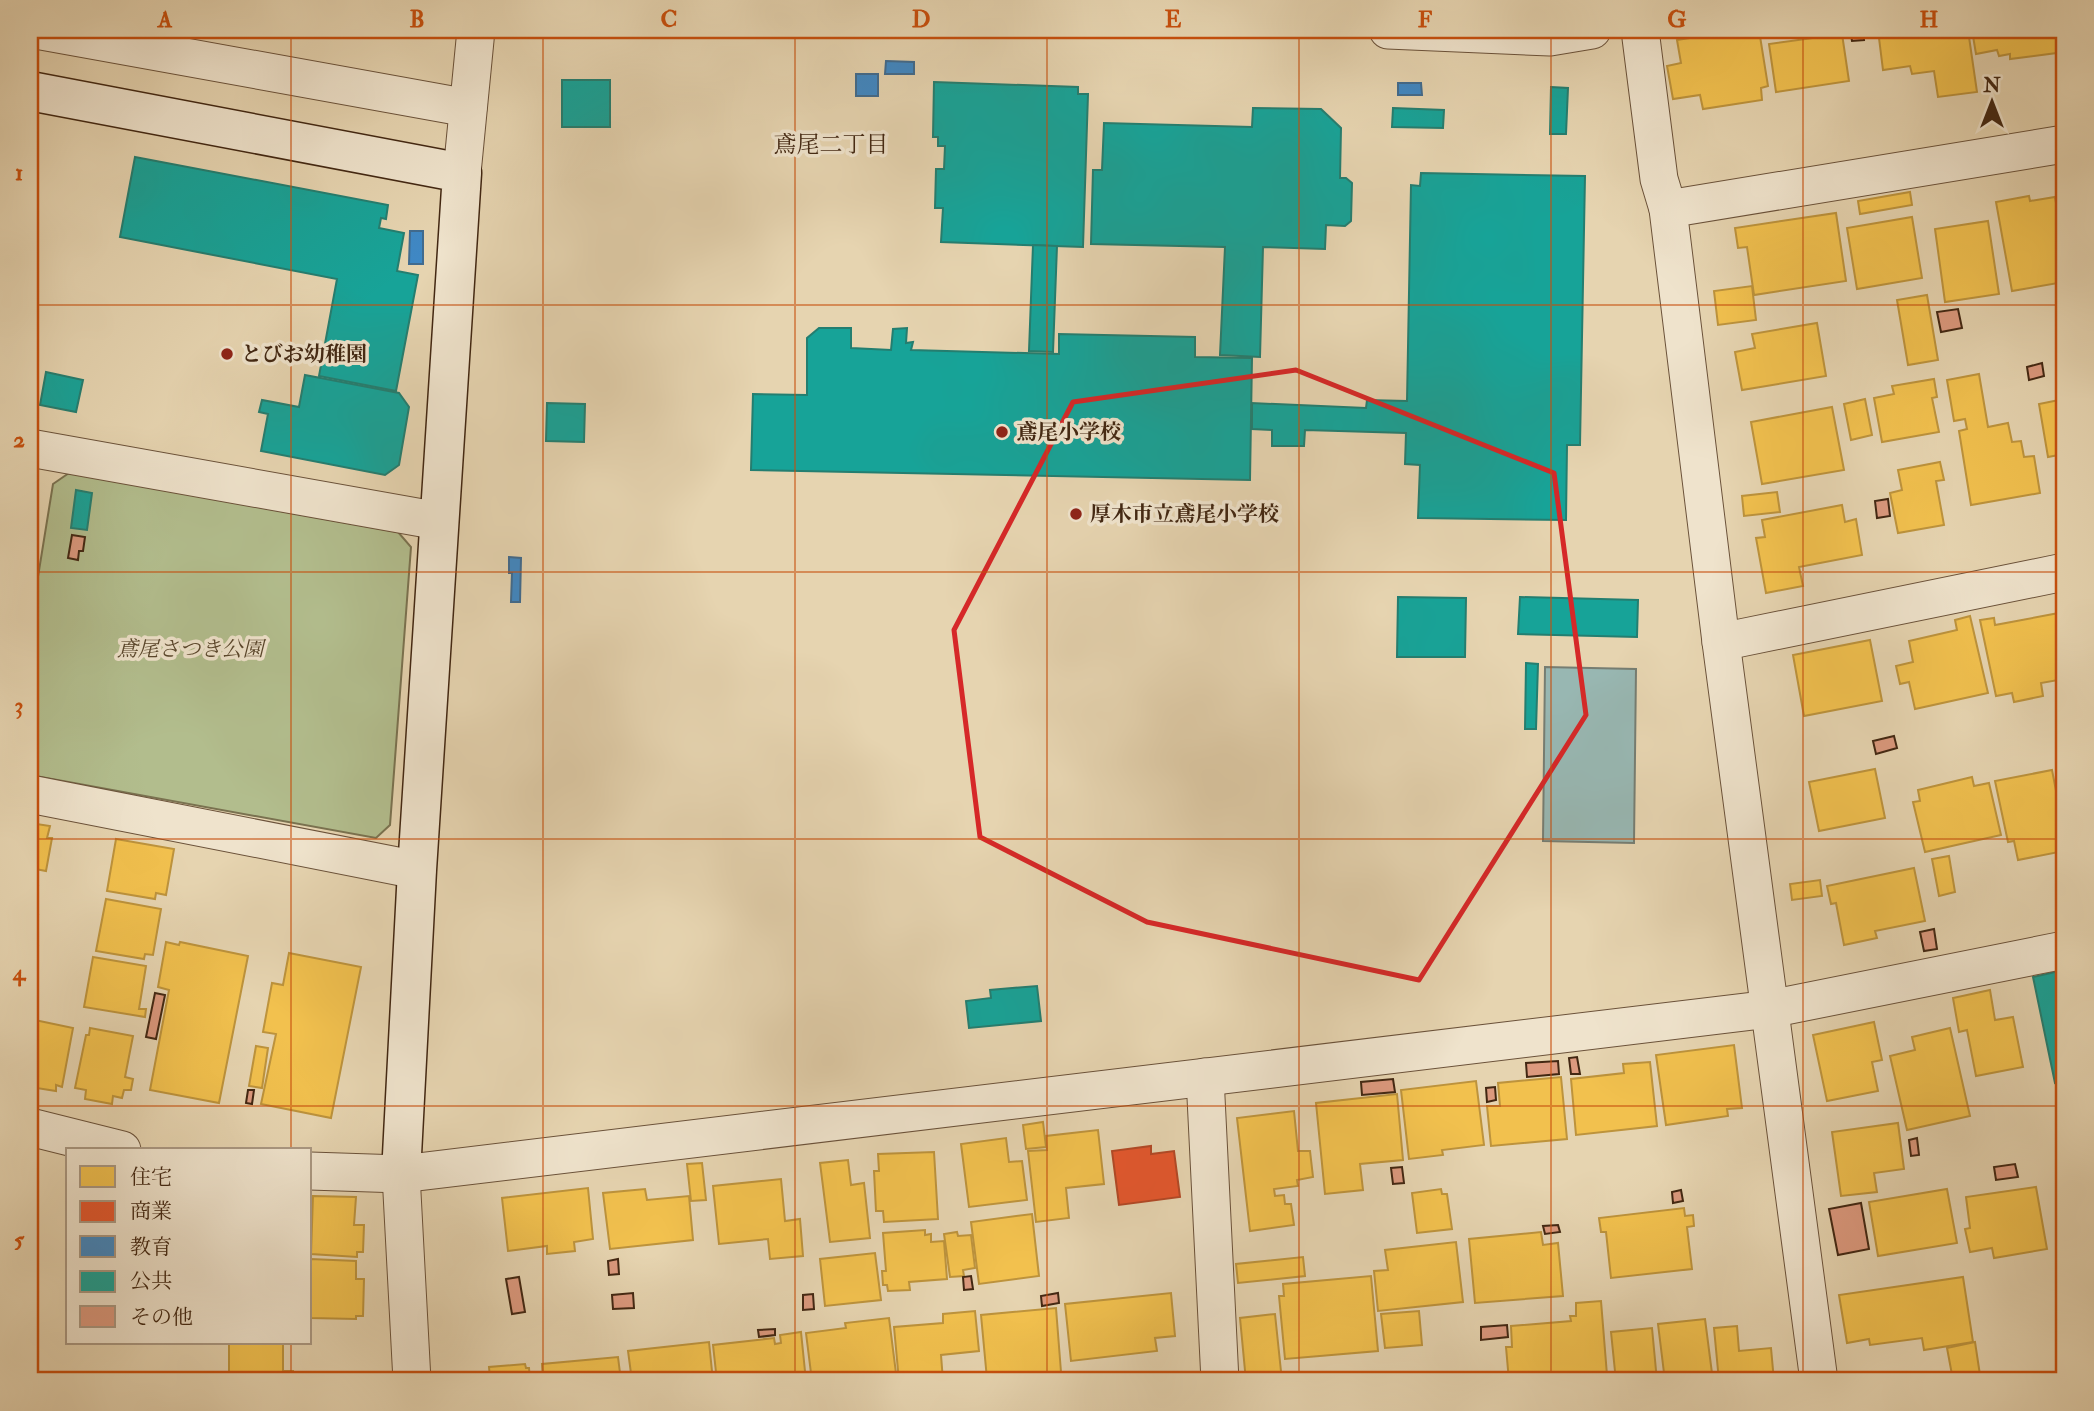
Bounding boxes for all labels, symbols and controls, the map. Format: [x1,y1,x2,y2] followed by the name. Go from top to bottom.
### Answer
[157,5,173,34] text: A
[409,5,425,34] text: B
[661,5,677,34] text: C
[912,5,930,34] text: D
[1165,5,1182,34] text: E
[1418,5,1433,34] text: F
[1667,5,1687,34] text: G
[1920,5,1939,34] text: H
[1958,66,2028,136] north arrow
[1982,74,2001,98] text: N
[774,130,889,159] district label: 鳶尾二丁目
[15,158,23,187] text: 1
[241,341,367,368] place label: とびお幼稚園
[219,346,235,362] marker: とびお幼稚園
[1016,419,1121,446] place label: 鳶尾小学校
[994,424,1010,440] marker: 鳶尾小学校
[13,425,25,454] text: 2
[1090,501,1279,528] place label: 厚木市立鳶尾小学校
[1068,506,1084,522] marker: 厚木市立鳶尾小学校
[117,636,266,663] park label: 鳶尾さつき公園
[15,691,23,720] text: 3
[12,958,27,987] text: 4
[66,1148,312,1344] legend
[130,1164,172,1191] text: 住宅
[130,1198,172,1225] text: 商業
[14,1225,25,1254] text: 5
[130,1234,172,1261] text: 教育
[130,1268,172,1295] text: 公共
[130,1304,193,1331] text: その他

